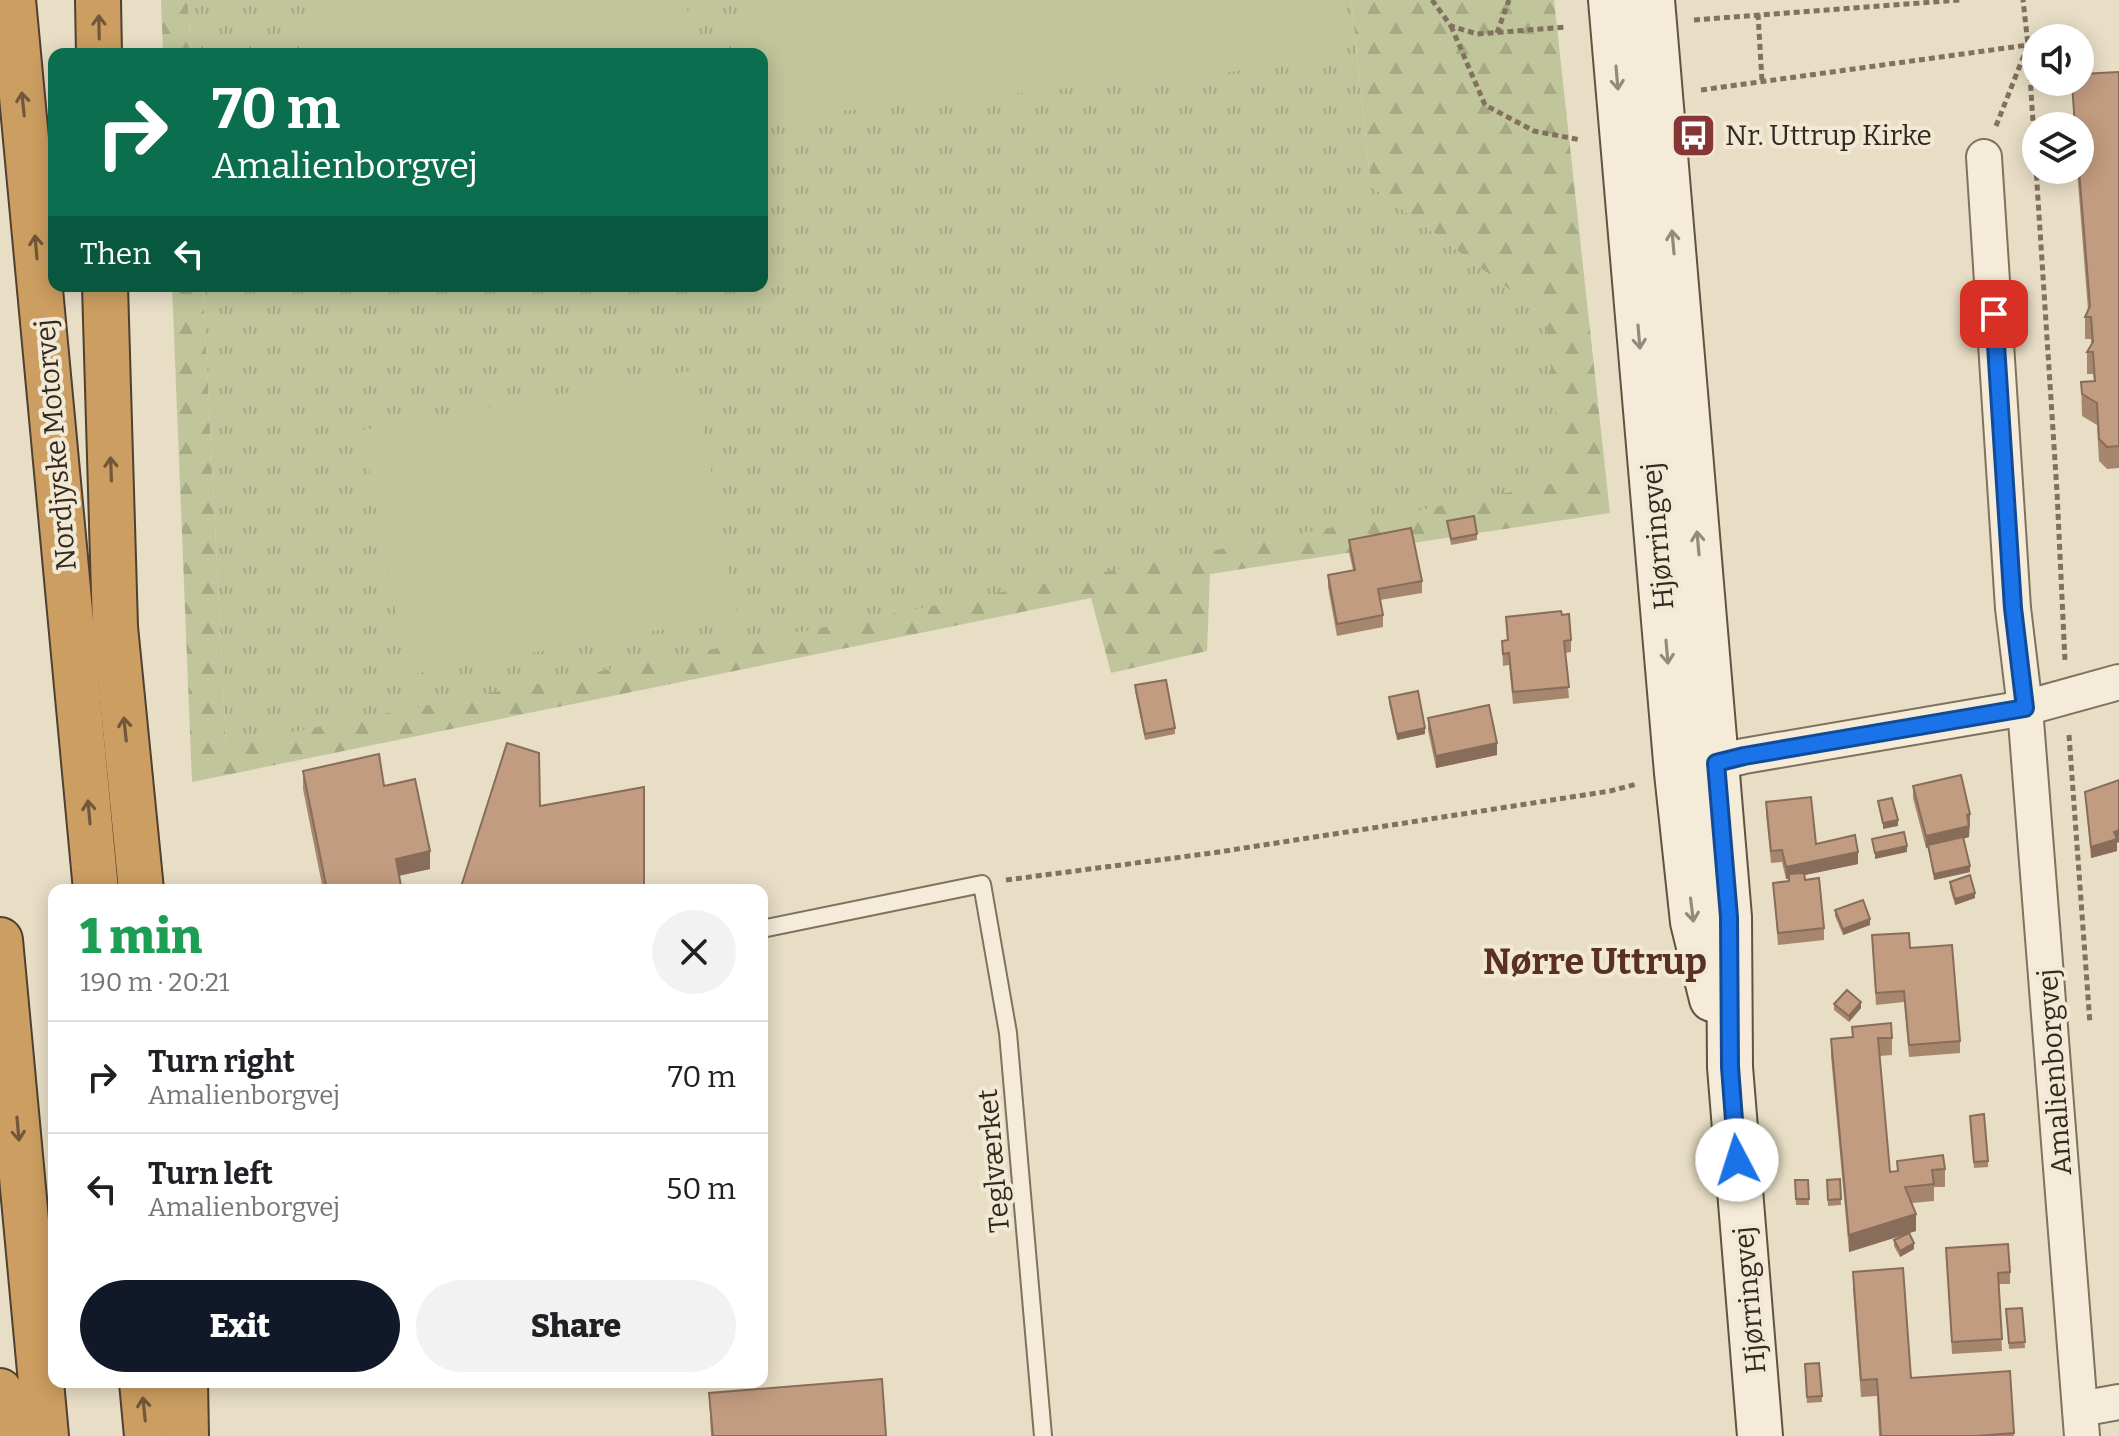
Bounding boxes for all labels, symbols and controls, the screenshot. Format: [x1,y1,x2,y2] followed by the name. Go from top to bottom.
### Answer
[91,14,106,41] one-way arrow
[2022,24,2094,184] map controls
[2022,24,2094,96] button: sound
[1610,64,1625,91] one-way arrow
[212,76,340,143] text: 70 m
[80,80,184,184] icon: right
[15,91,30,118] one-way arrow
[1670,111,1718,159] bus stop icon: Nr. Uttrup Kirke
[2022,112,2094,184] button: layers
[1725,119,1932,152] place label: Nr. Uttrup Kirke
[212,144,478,188] text: Amalienborgvej
[1665,229,1680,255] one-way arrow
[167,232,211,276] icon: left
[29,234,44,261] one-way arrow
[80,236,151,272] text: Then
[1960,280,2028,348] pin
[1972,292,2016,336] icon: arrive
[28,318,83,572] street label: Nordjyske Motorvej
[1632,323,1647,350] one-way arrow
[103,456,118,483] one-way arrow
[1635,461,1680,611] street label: Hjørringvej
[1690,530,1705,557] one-way arrow
[1659,638,1674,665] one-way arrow
[118,716,133,743] one-way arrow
[81,799,96,826] one-way arrow
[1684,896,1699,923] one-way arrow
[80,908,202,966] text: 1 min
[652,910,736,994] button: close
[1483,940,1707,984] district label: Nørre Uttrup
[80,967,229,998] text: 190 m · 20:21
[2031,968,2078,1176] street label: Amalienborgvej
[148,1044,295,1080] text: Turn right
[80,1055,124,1099] icon: right
[668,1059,736,1095] text: 70 m
[148,1080,340,1111] text: Amalienborgvej
[971,1088,1016,1234] street label: Teglværket
[10,1115,25,1142] one-way arrow
[1695,1118,1779,1202] position arrow
[148,1156,273,1192] text: Turn left
[80,1167,124,1211] icon: left
[666,1171,736,1207] text: 50 m
[148,1192,340,1223] text: Amalienborgvej
[1727,1225,1772,1375] street label: Hjørringvej
[80,1280,400,1372] button: Exit
[416,1280,736,1372] button: Share
[137,1396,152,1423] one-way arrow

